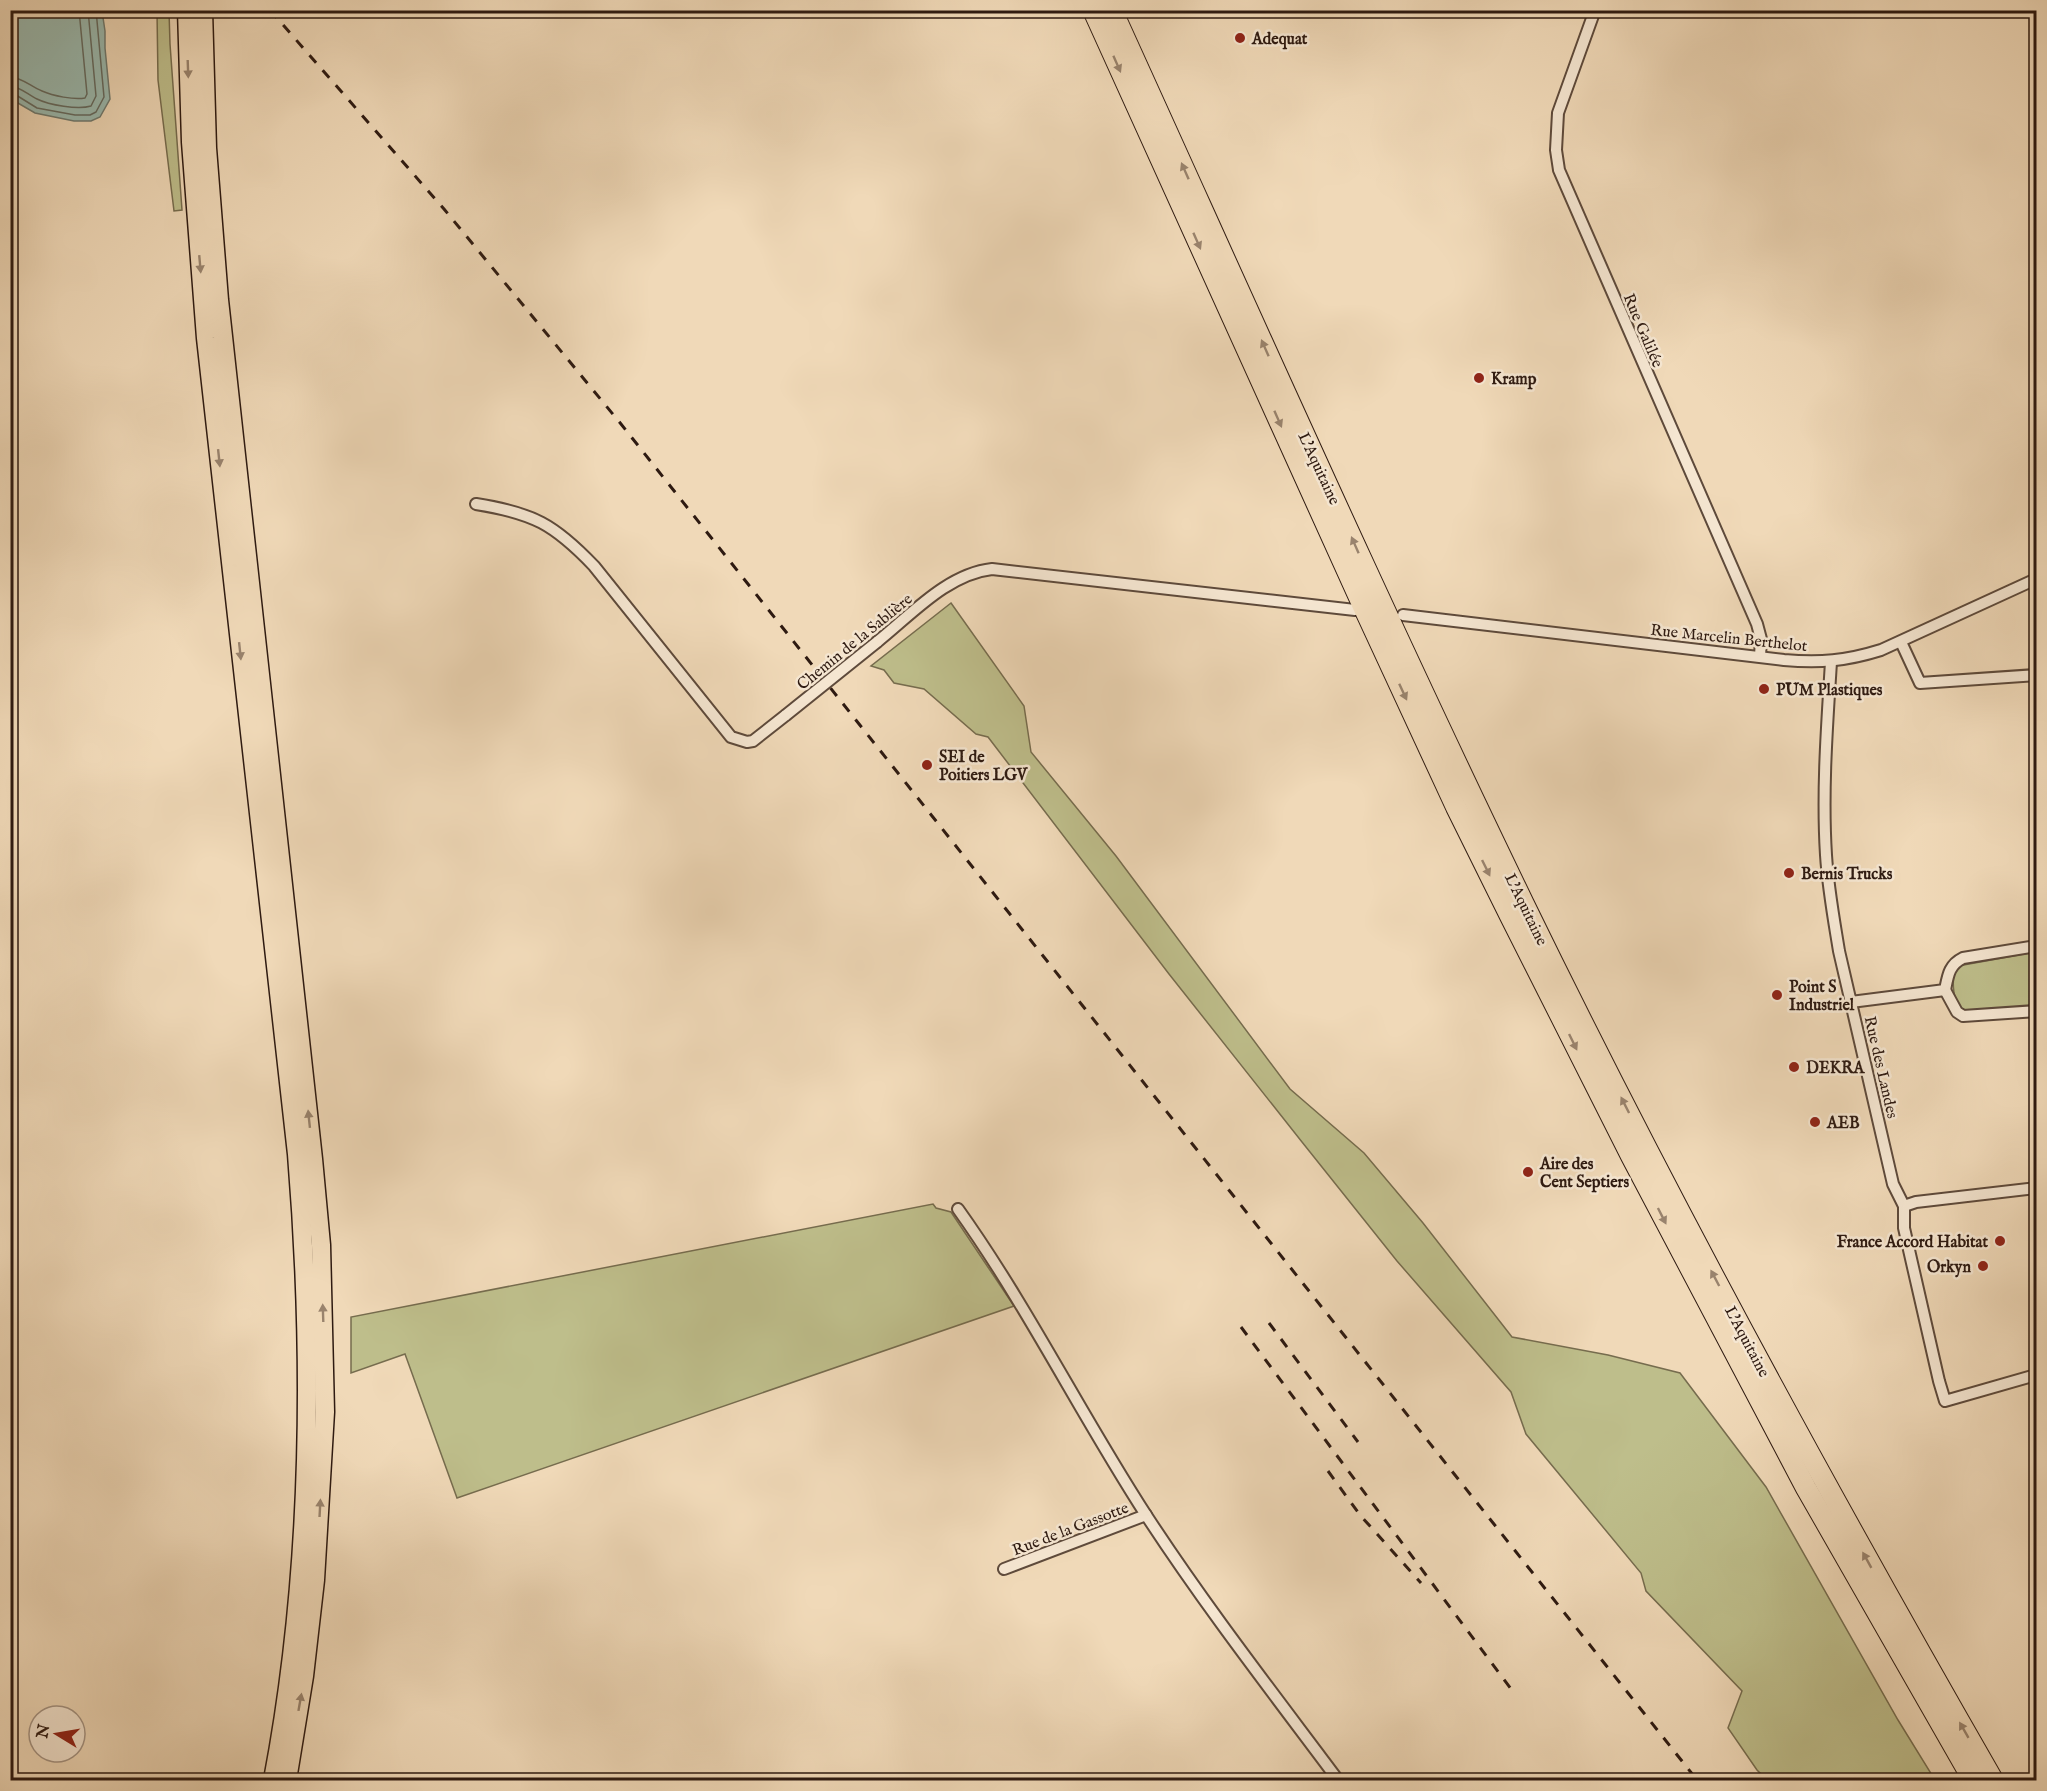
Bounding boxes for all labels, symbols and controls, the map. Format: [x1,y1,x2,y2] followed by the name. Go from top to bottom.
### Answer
[1251,30,1308,50] place label: Adequat
[1233,31,1247,45] marker: Adequat
[1112,55,1121,72] one-way arrow
[184,59,193,78] one-way arrow
[1180,161,1190,179] one-way arrow
[1193,233,1202,250] one-way arrow
[195,254,205,273] one-way arrow
[1618,291,1667,371] street label: Rue Galilée
[1261,340,1270,357] one-way arrow
[1491,370,1537,390] place label: Kramp
[1472,371,1486,385] marker: Kramp
[1273,410,1283,428] one-way arrow
[1293,429,1344,508] street label: L'Aquitaine
[214,448,223,467] one-way arrow
[1350,535,1360,553] one-way arrow
[793,590,917,695] street label: Chemin de la Sablière
[1649,621,1809,657] street label: Rue Marcelin Berthelot
[236,642,245,661] one-way arrow
[1776,681,1883,701] place label: PUM Plastiques
[1757,682,1771,696] marker: PUM Plastiques
[1398,683,1407,700] one-way arrow
[939,748,1029,786] place label: SEI de Poitiers LGV
[920,758,934,772] marker: SEI de Poitiers LGV
[1481,859,1491,877] one-way arrow
[1801,865,1893,885] place label: Bernis Trucks
[1782,866,1796,880] marker: Bernis Trucks
[1499,870,1551,949] street label: L'Aquitaine
[1789,978,1855,1016] place label: Point S Industriel
[1770,988,1784,1002] marker: Point S Industriel
[1859,1014,1902,1121] street label: Rue des Landes
[1569,1034,1578,1051] one-way arrow
[1806,1059,1865,1079] place label: DEKRA
[1787,1060,1801,1074] marker: DEKRA
[1620,1096,1630,1113] one-way arrow
[304,1109,314,1128] one-way arrow
[1826,1114,1860,1134] place label: AEB
[1808,1115,1822,1129] marker: AEB
[1539,1155,1629,1193] place label: Aire des Cent Septiers
[1521,1165,1535,1179] marker: Aire des Cent Septiers
[1657,1208,1667,1225] one-way arrow
[1837,1233,1989,1253] place label: France Accord Habitat
[1993,1234,2007,1248] marker: France Accord Habitat
[1927,1258,1971,1278] place label: Orkyn
[1976,1259,1990,1273] marker: Orkyn
[1710,1269,1720,1287] one-way arrow
[1719,1303,1773,1381] street label: L'Aquitaine
[318,1304,328,1323] one-way arrow
[1010,1498,1132,1561] street label: Rue de la Gassotte
[315,1499,324,1518] one-way arrow
[1862,1551,1872,1568] one-way arrow
[296,1692,305,1711] one-way arrow
[27,1704,87,1764] north arrow
[1959,1721,1969,1738] one-way arrow
[33,1723,55,1741] text: N

